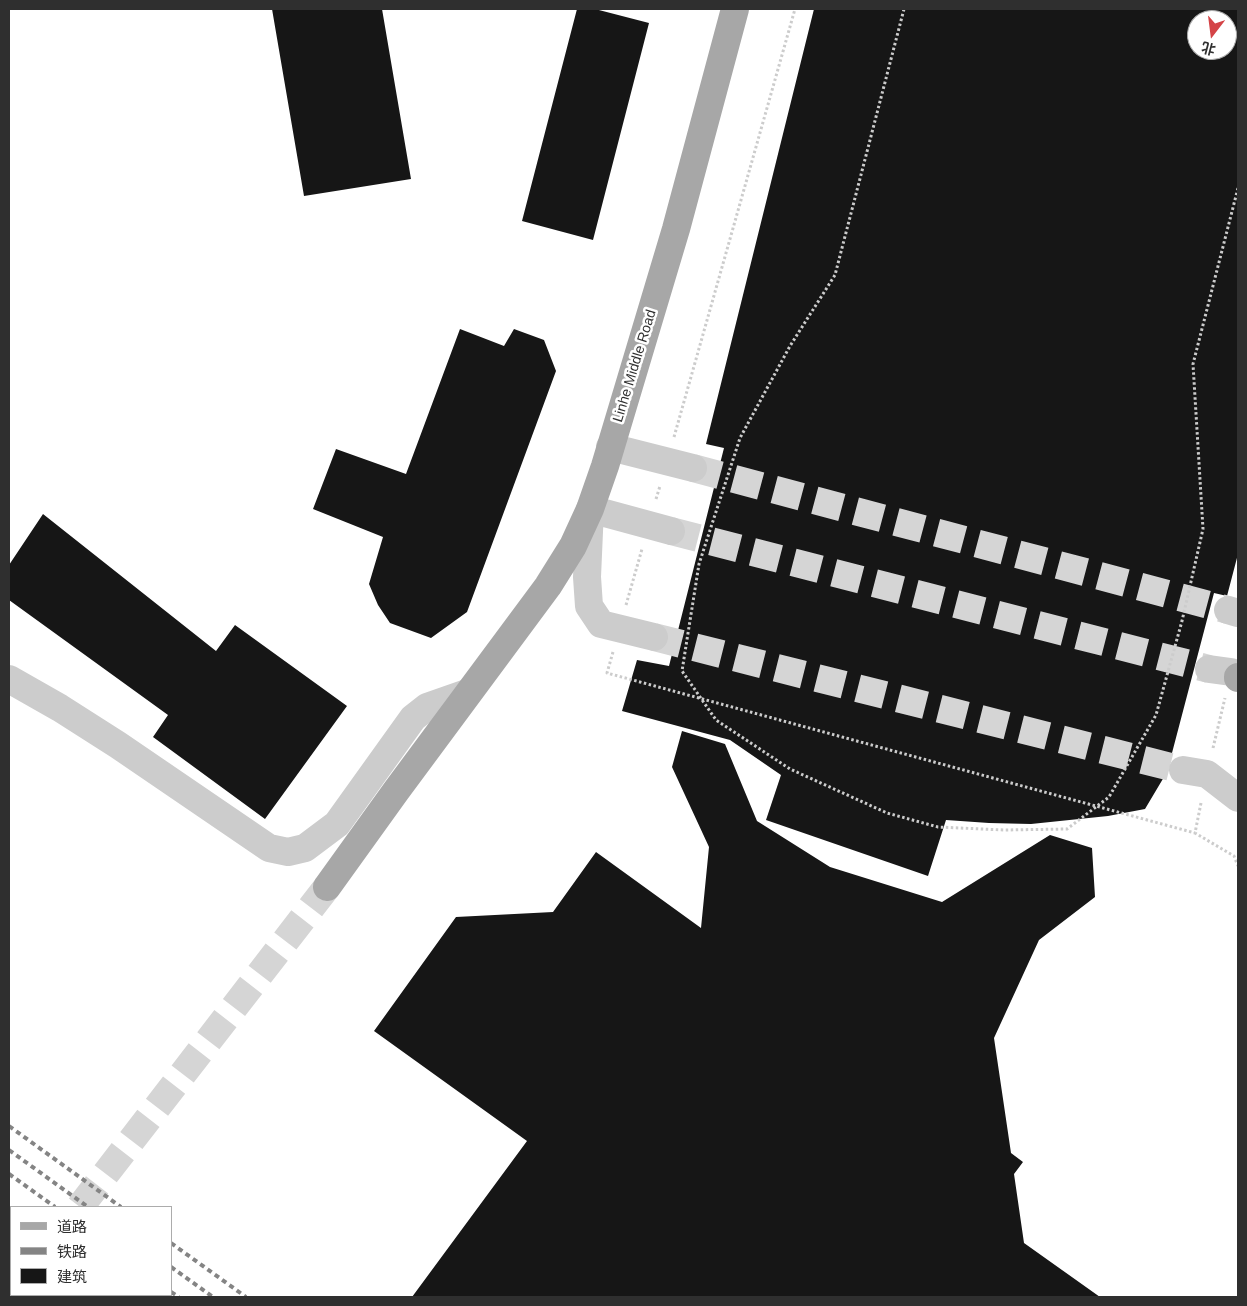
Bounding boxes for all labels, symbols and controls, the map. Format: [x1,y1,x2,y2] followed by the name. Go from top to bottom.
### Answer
[1187,10,1237,60] north arrow
[1200,39,1217,58] text: 北
[610,308,660,424] street label: Linhe Middle Road
[10,1206,172,1296] legend
[57,1218,87,1235] text: 道路
[57,1243,87,1260] text: 铁路
[57,1268,87,1285] text: 建筑

